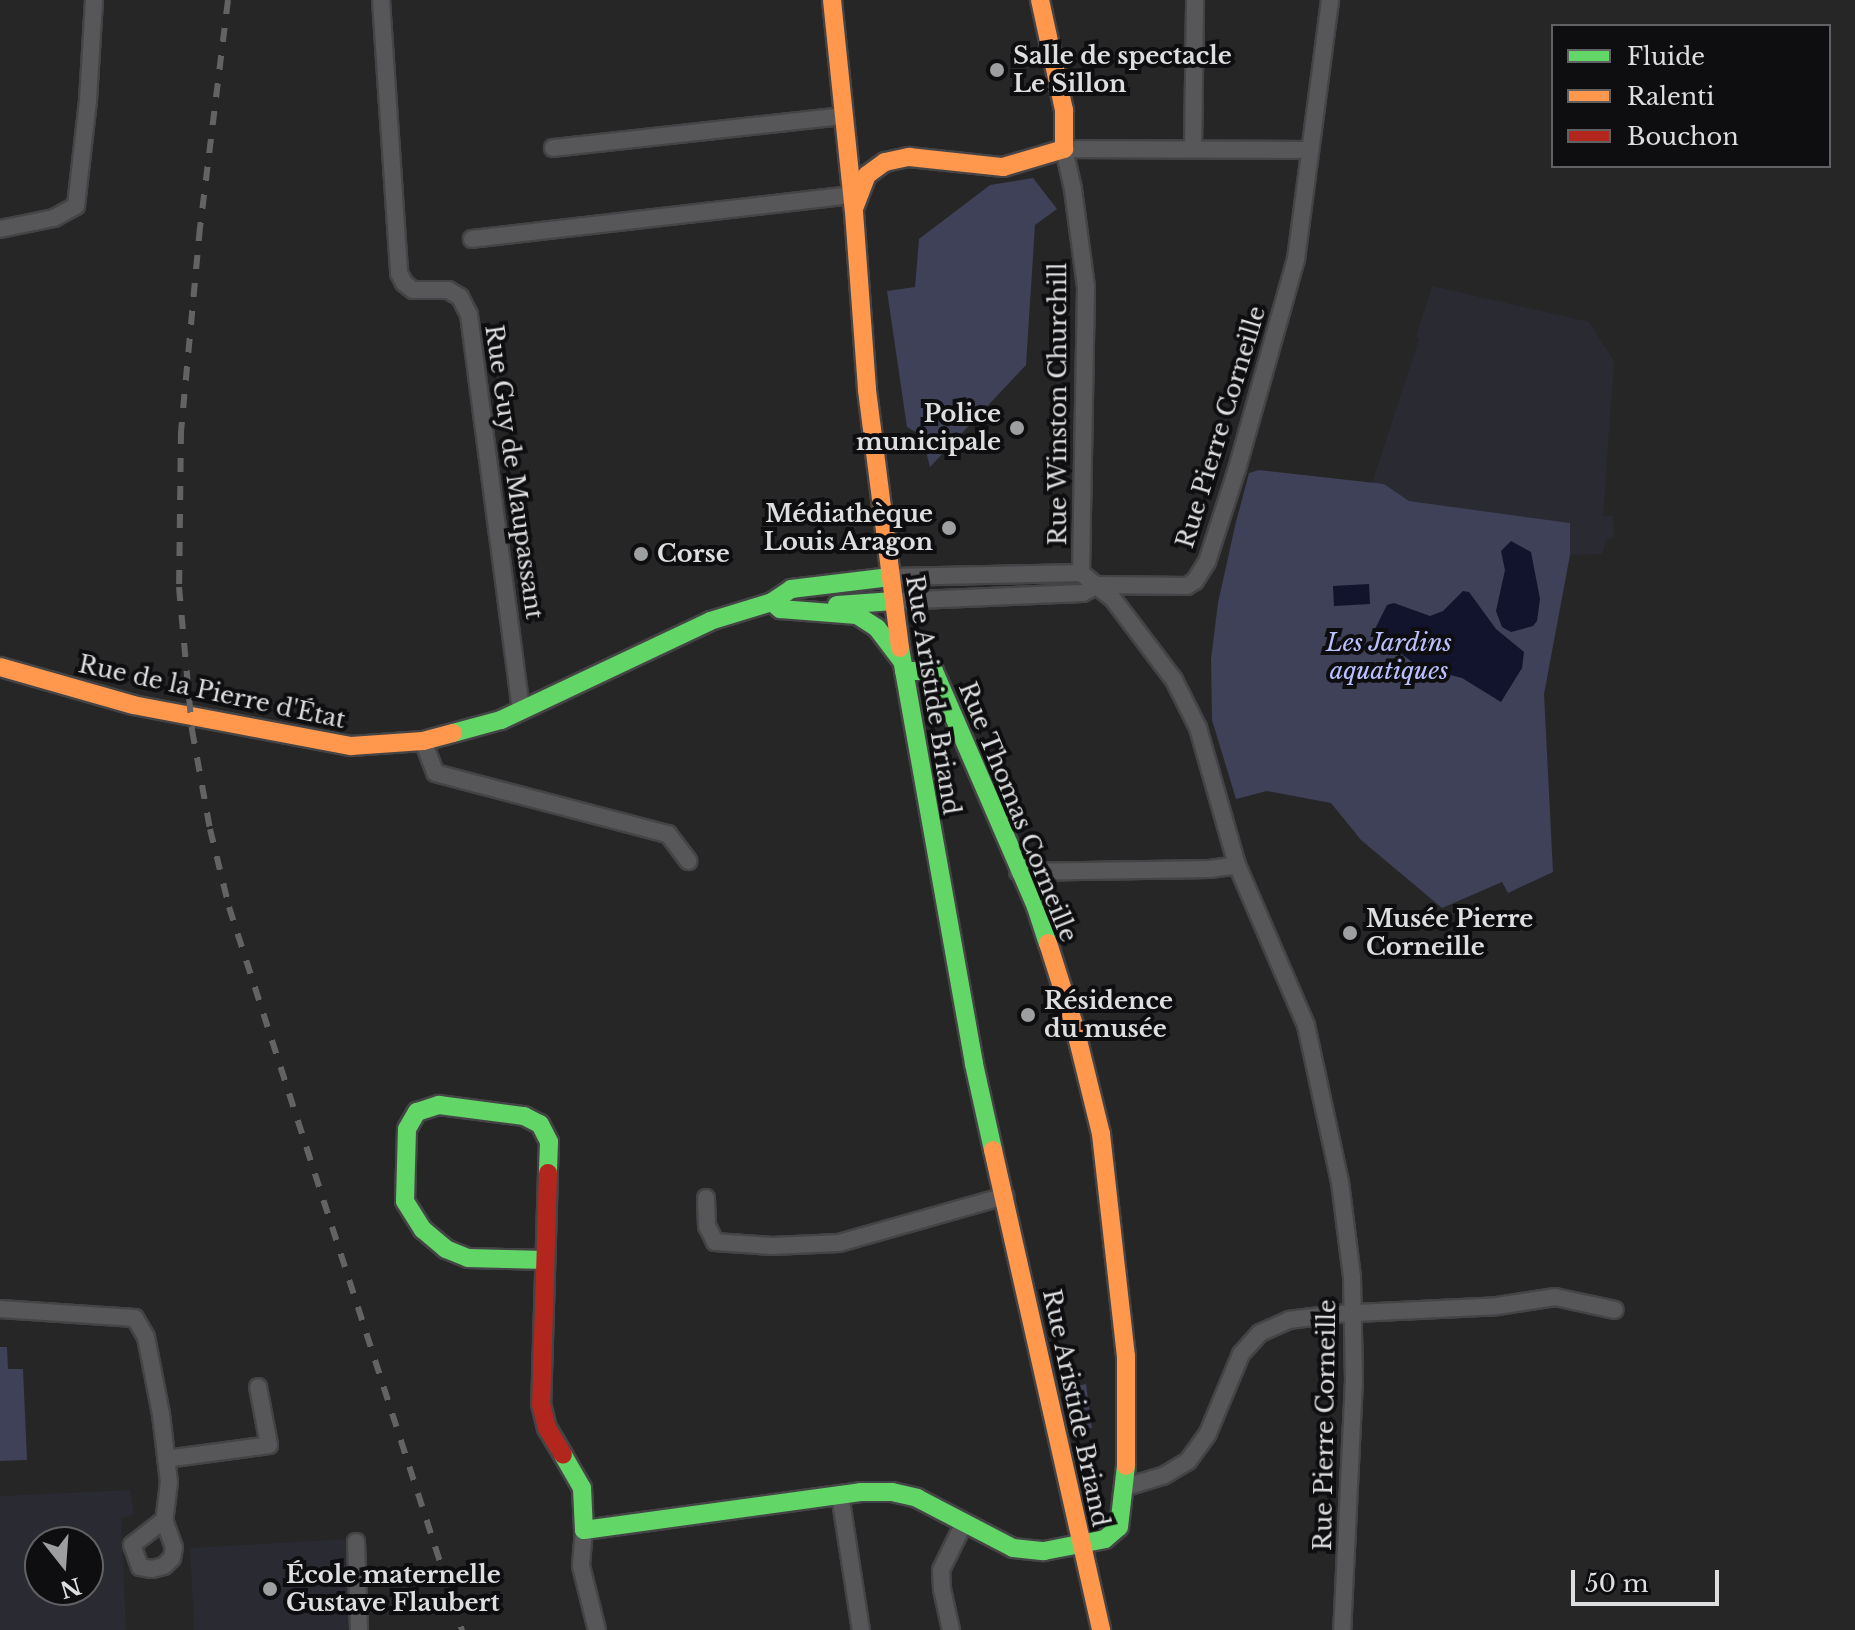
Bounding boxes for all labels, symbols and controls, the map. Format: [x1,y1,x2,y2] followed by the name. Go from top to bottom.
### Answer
[1551,24,1831,168] legend
[1013,42,1232,98] place label: Salle de spectacle Le Sillon
[1627,42,1705,71] text: Fluide
[988,61,1006,79] marker: Salle de spectacle Le Sillon
[1627,82,1715,111] text: Ralenti
[1627,122,1739,151] text: Bouchon
[1044,262,1072,546] street label: Rue Winston Churchill
[1170,303,1272,551] street label: Rue Pierre Corneille
[479,323,549,621] street label: Rue Guy de Maupassant
[856,400,1001,456] place label: Police municipale
[1008,419,1026,437] marker: Police municipale
[763,500,933,556] place label: Médiathèque Louis Aragon
[940,519,958,537] marker: Médiathèque Louis Aragon
[657,540,730,568] place label: Corse
[632,545,650,563] marker: Corse
[900,573,966,817] street label: Rue Aristide Briand
[1326,629,1452,685] park label: Les Jardins aquatiques
[76,650,348,734] street label: Rue de la Pierre d'État
[953,678,1083,946] street label: Rue Thomas Corneille
[1366,905,1533,961] place label: Musée Pierre Corneille
[1341,924,1359,942] marker: Musée Pierre Corneille
[1044,987,1173,1043] place label: Résidence du musée
[1019,1006,1037,1024] marker: Résidence du musée
[1037,1286,1115,1530] street label: Rue Aristide Briand
[1308,1299,1342,1551] street label: Rue Pierre Corneille
[24,1526,104,1606] north arrow
[1575,1554,1723,1604] scale bar
[286,1561,501,1617] place label: École maternelle Gustave Flaubert
[1585,1569,1648,1598] text: 50 m
[57,1572,84,1603] text: N
[261,1580,279,1598] marker: École maternelle Gustave Flaubert

